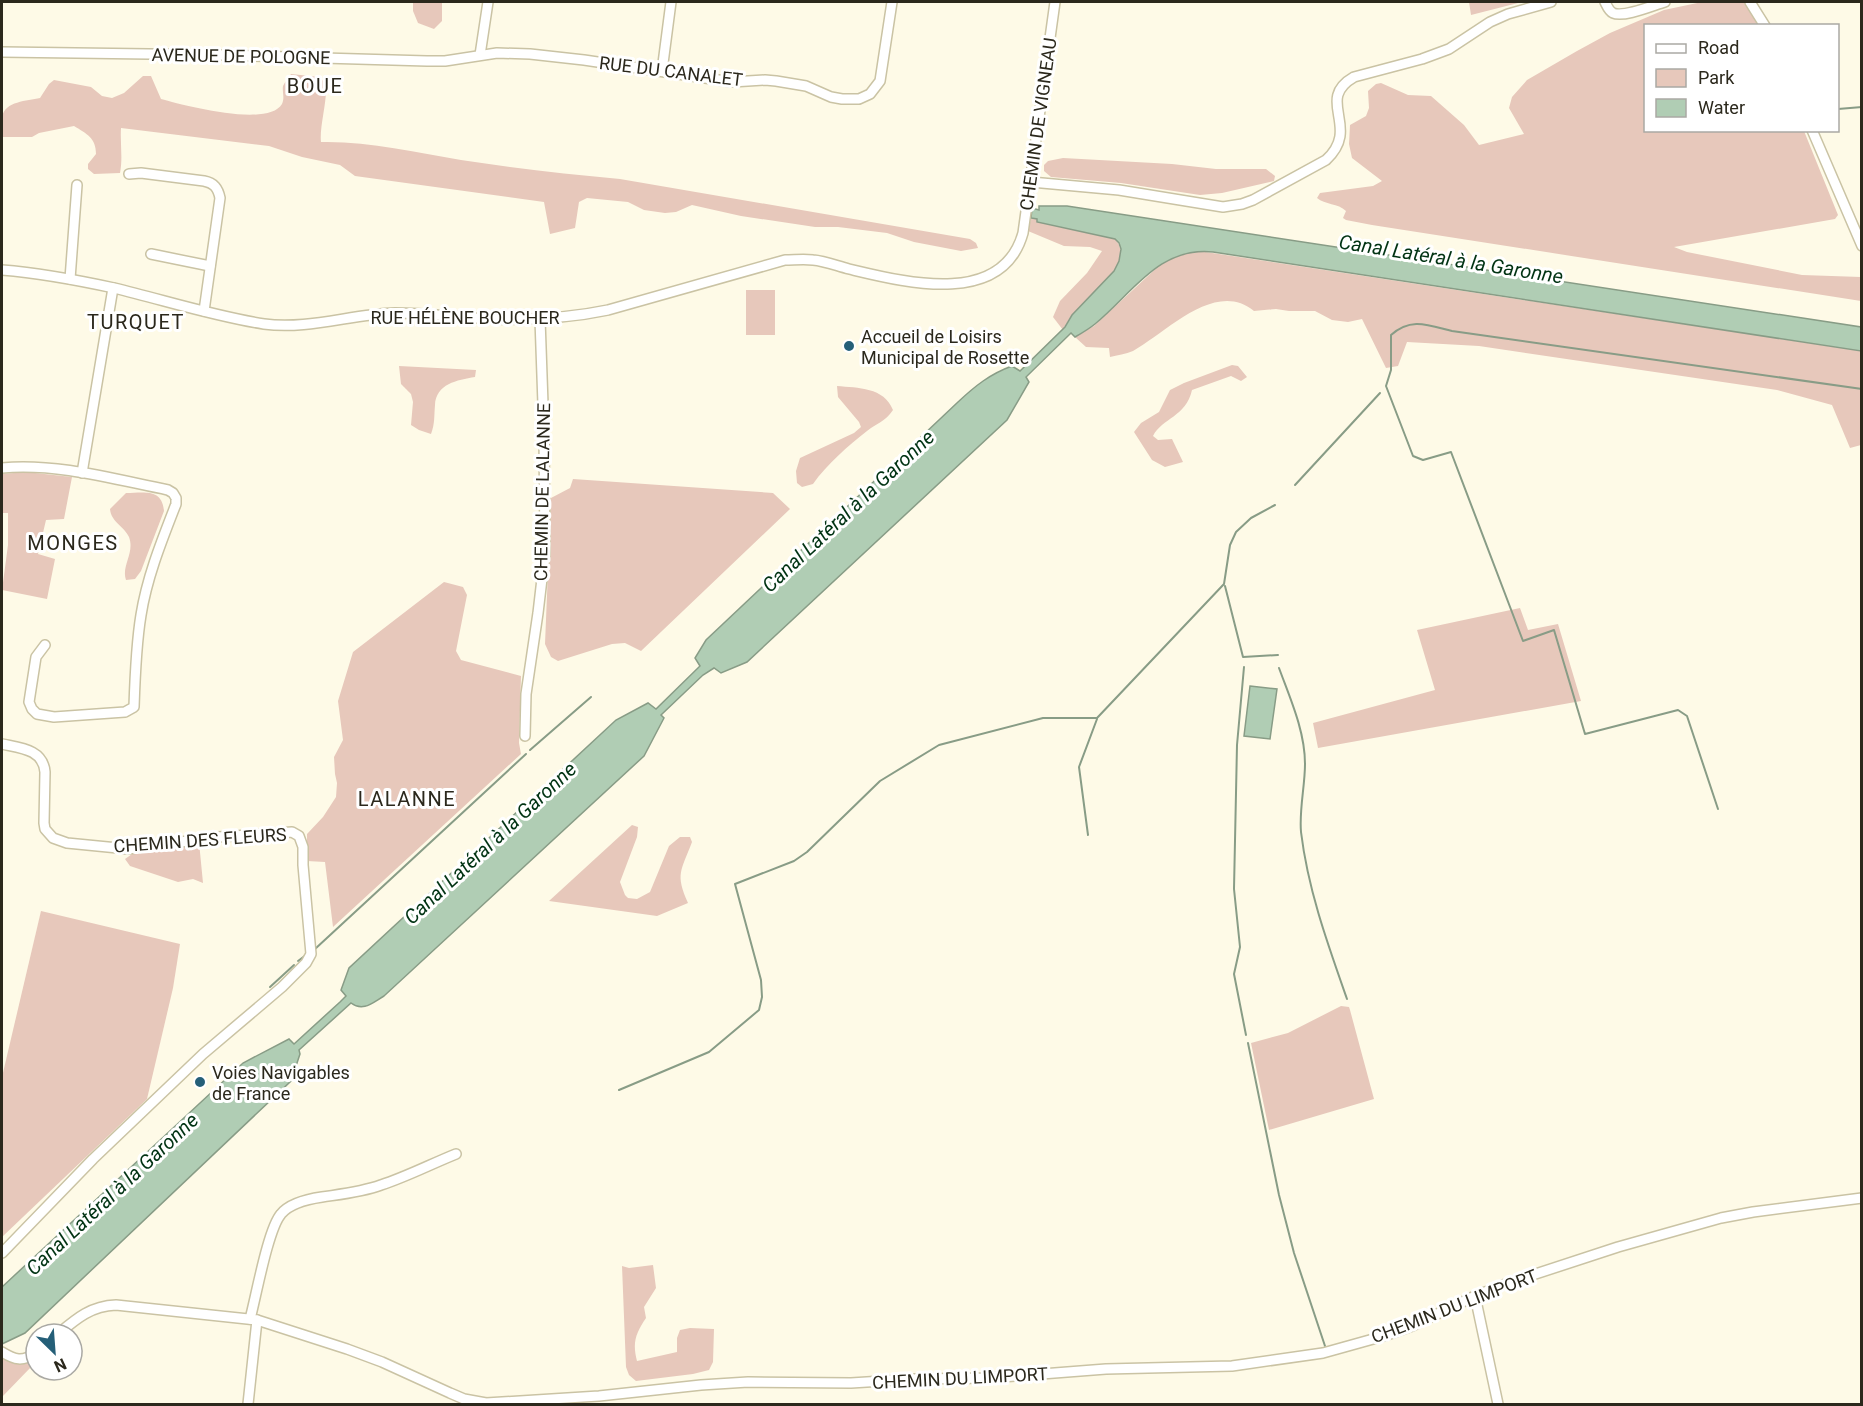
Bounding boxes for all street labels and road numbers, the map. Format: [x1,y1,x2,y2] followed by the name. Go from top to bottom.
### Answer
[1015,36,1061,212] street label: CHEMIN DE VIGNEAU
[151,44,331,68] street label: AVENUE DE POLOGNE
[598,52,744,90] street label: RUE DU CANALET
[370,307,560,328] street label: RUE HÉLÈNE BOUCHER
[530,403,554,581] street label: CHEMIN DE LALANNE
[113,823,287,857] street label: CHEMIN DES FLEURS
[1368,1265,1540,1347] street label: CHEMIN DU LIMPORT
[872,1363,1049,1393] street label: CHEMIN DU LIMPORT

